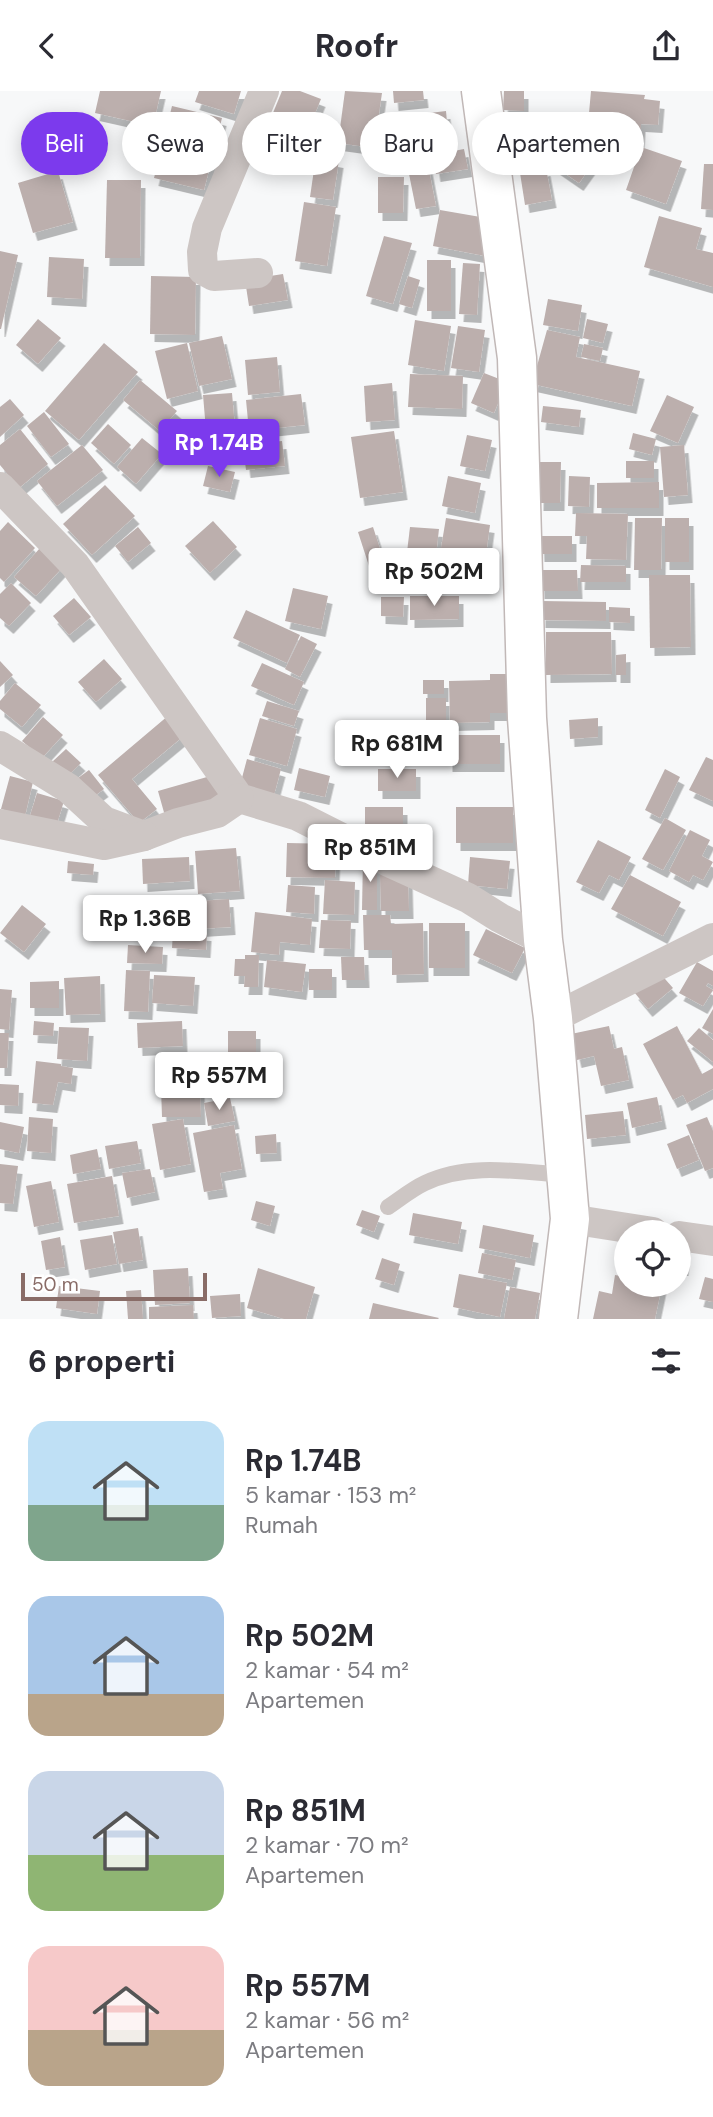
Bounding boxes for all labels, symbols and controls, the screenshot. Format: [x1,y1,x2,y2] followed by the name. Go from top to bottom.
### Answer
[315,25,398,67] text: Roofr
[28,27,66,65] icon: back
[647,27,685,65] icon: share
[21,112,108,175] chip: Beli
[122,112,228,175] chip: Sewa
[242,112,346,175] chip: Filter
[360,112,458,175] chip: Baru
[472,112,644,175] chip: Apartemen
[147,419,291,479] pin: Rp 1.74B
[174,427,264,457] text: Rp 1.74B
[369,549,499,608] pin: Rp 502M
[384,556,484,586] text: Rp 502M
[332,721,462,780] pin: Rp 681M
[351,728,443,758] text: Rp 681M
[305,825,435,884] pin: Rp 851M
[324,832,416,862] text: Rp 851M
[73,895,217,955] pin: Rp 1.36B
[99,903,191,933] text: Rp 1.36B
[154,1053,284,1112] pin: Rp 557M
[171,1060,267,1090] text: Rp 557M
[614,1220,691,1297] map controls
[614,1220,691,1297] button: locate
[21,1270,206,1302] scale bar
[32,1272,79,1297] text: 50 m
[28,1342,175,1381] text: 6 properti
[647,1342,685,1380] icon: filters
[245,1441,361,1480] text: Rp 1.74B
[84,1449,168,1533] icon: home
[245,1480,416,1510] text: 5 kamar · 153 m²
[245,1510,318,1540] text: Rumah
[245,1616,374,1655] text: Rp 502M
[84,1624,168,1708] icon: home
[245,1655,409,1685] text: 2 kamar · 54 m²
[245,1685,364,1715] text: Apartemen
[245,1791,366,1830] text: Rp 851M
[84,1799,168,1883] icon: home
[245,1830,409,1860] text: 2 kamar · 70 m²
[245,1860,364,1890] text: Apartemen
[245,1966,370,2005] text: Rp 557M
[84,1974,168,2058] icon: home
[245,2005,409,2035] text: 2 kamar · 56 m²
[245,2035,364,2065] text: Apartemen

